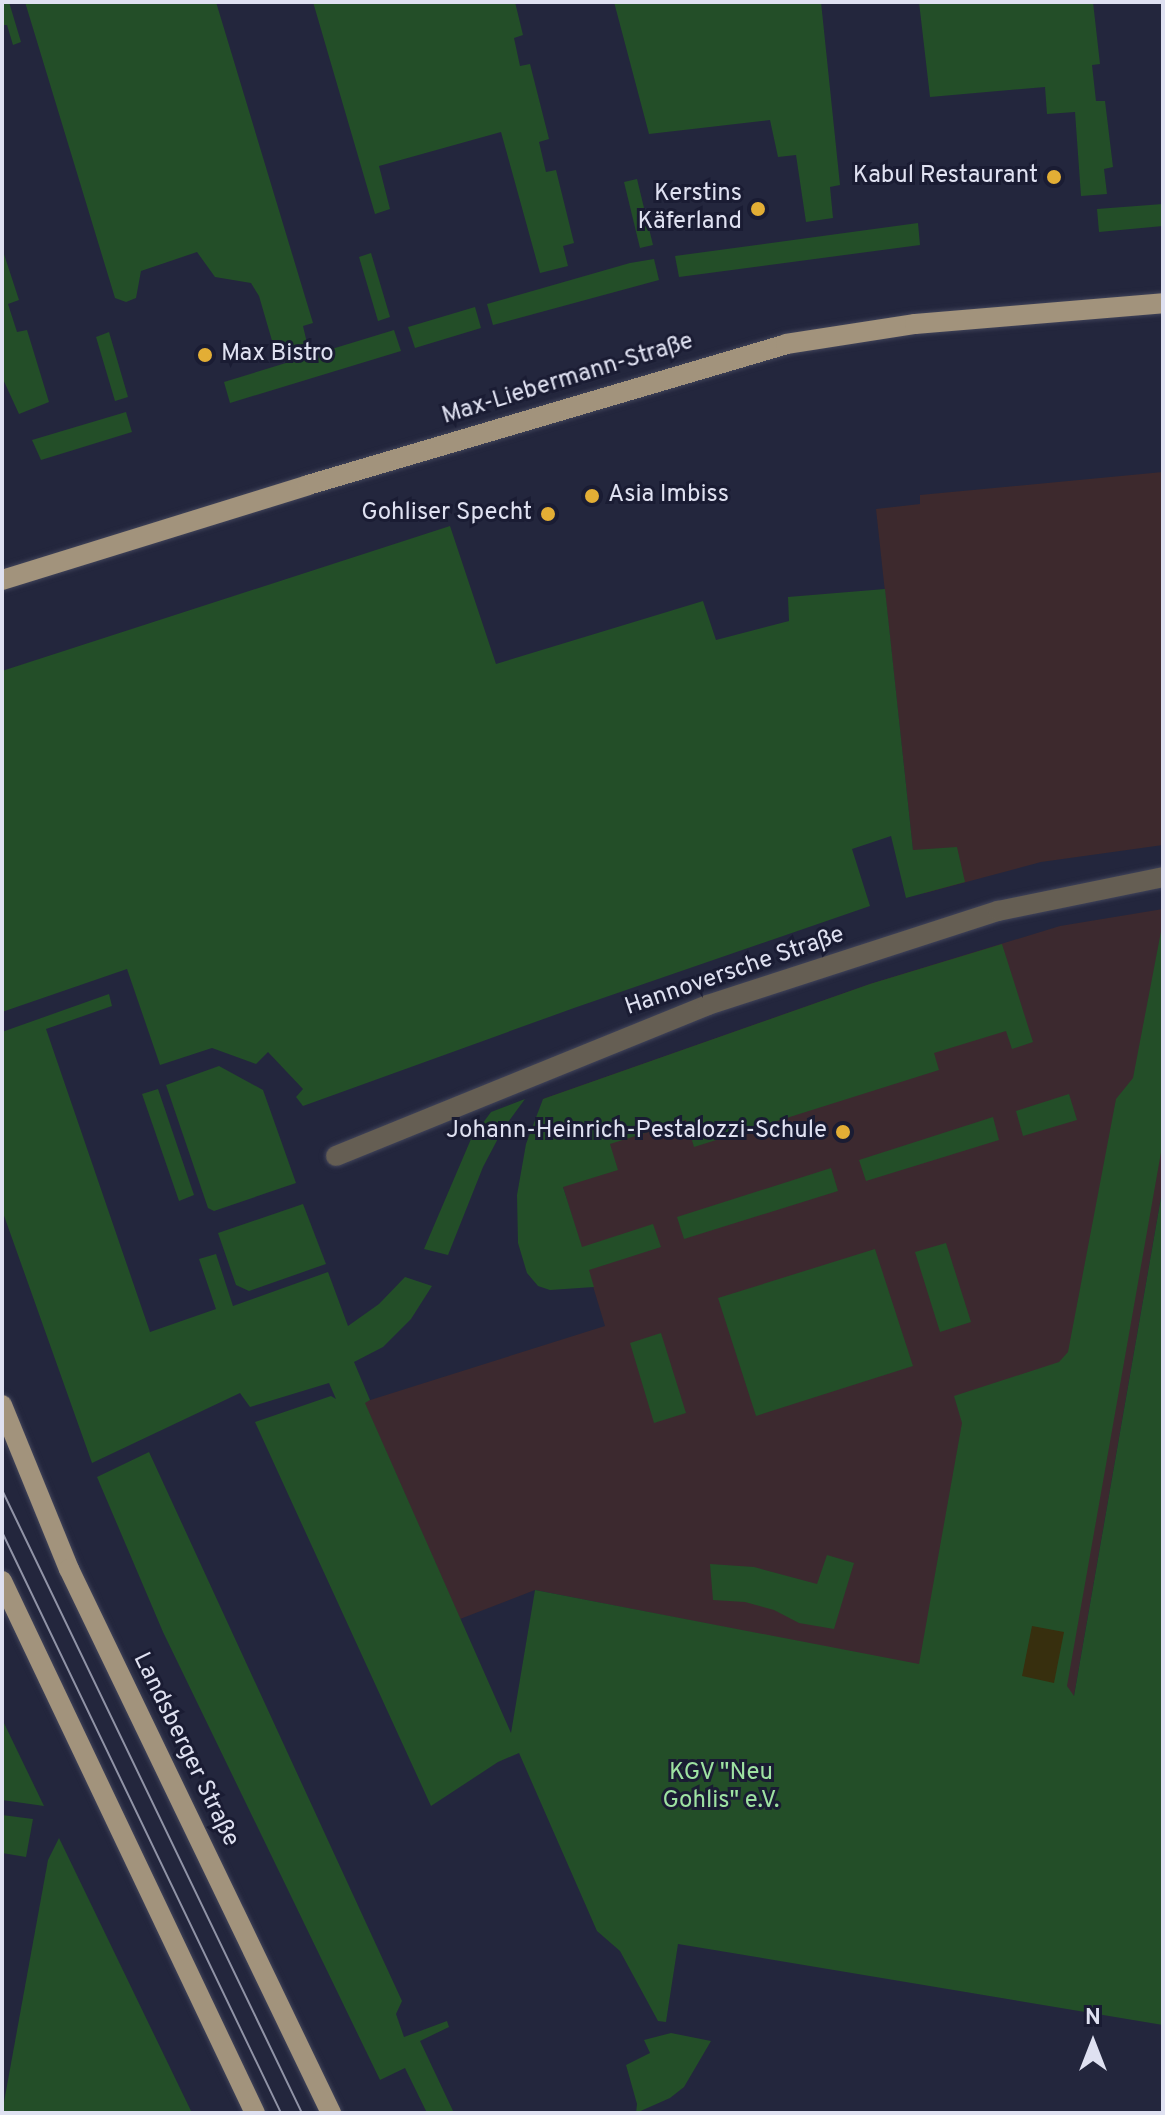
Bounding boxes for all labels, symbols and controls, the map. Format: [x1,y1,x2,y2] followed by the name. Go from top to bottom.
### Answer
[853,163,1038,191] place label: Kabul Restaurant
[1045,168,1063,186] marker: Kabul Restaurant
[638,181,742,237] place label: Kerstins Käferland
[749,200,767,218] marker: Kerstins Käferland
[439,328,697,432] street label: Max-Liebermann-Straße
[221,341,334,369] place label: Max Bistro
[196,346,214,364] marker: Max Bistro
[608,482,729,510] place label: Asia Imbiss
[583,487,601,505] marker: Asia Imbiss
[361,500,532,528] place label: Gohliser Specht
[539,505,557,523] marker: Gohliser Specht
[622,921,848,1023] street label: Hannoversche Straße
[446,1118,827,1146] place label: Johann-Heinrich-Pestalozzi-Schule
[834,1123,852,1141] marker: Johann-Heinrich-Pestalozzi-Schule
[126,1648,244,1852] street label: Landsberger Straße
[663,1760,779,1816] park label: KGV "Neu Gohlis" e.V.
[1053,2003,1133,2083] north arrow
[1085,2005,1101,2032] text: N

